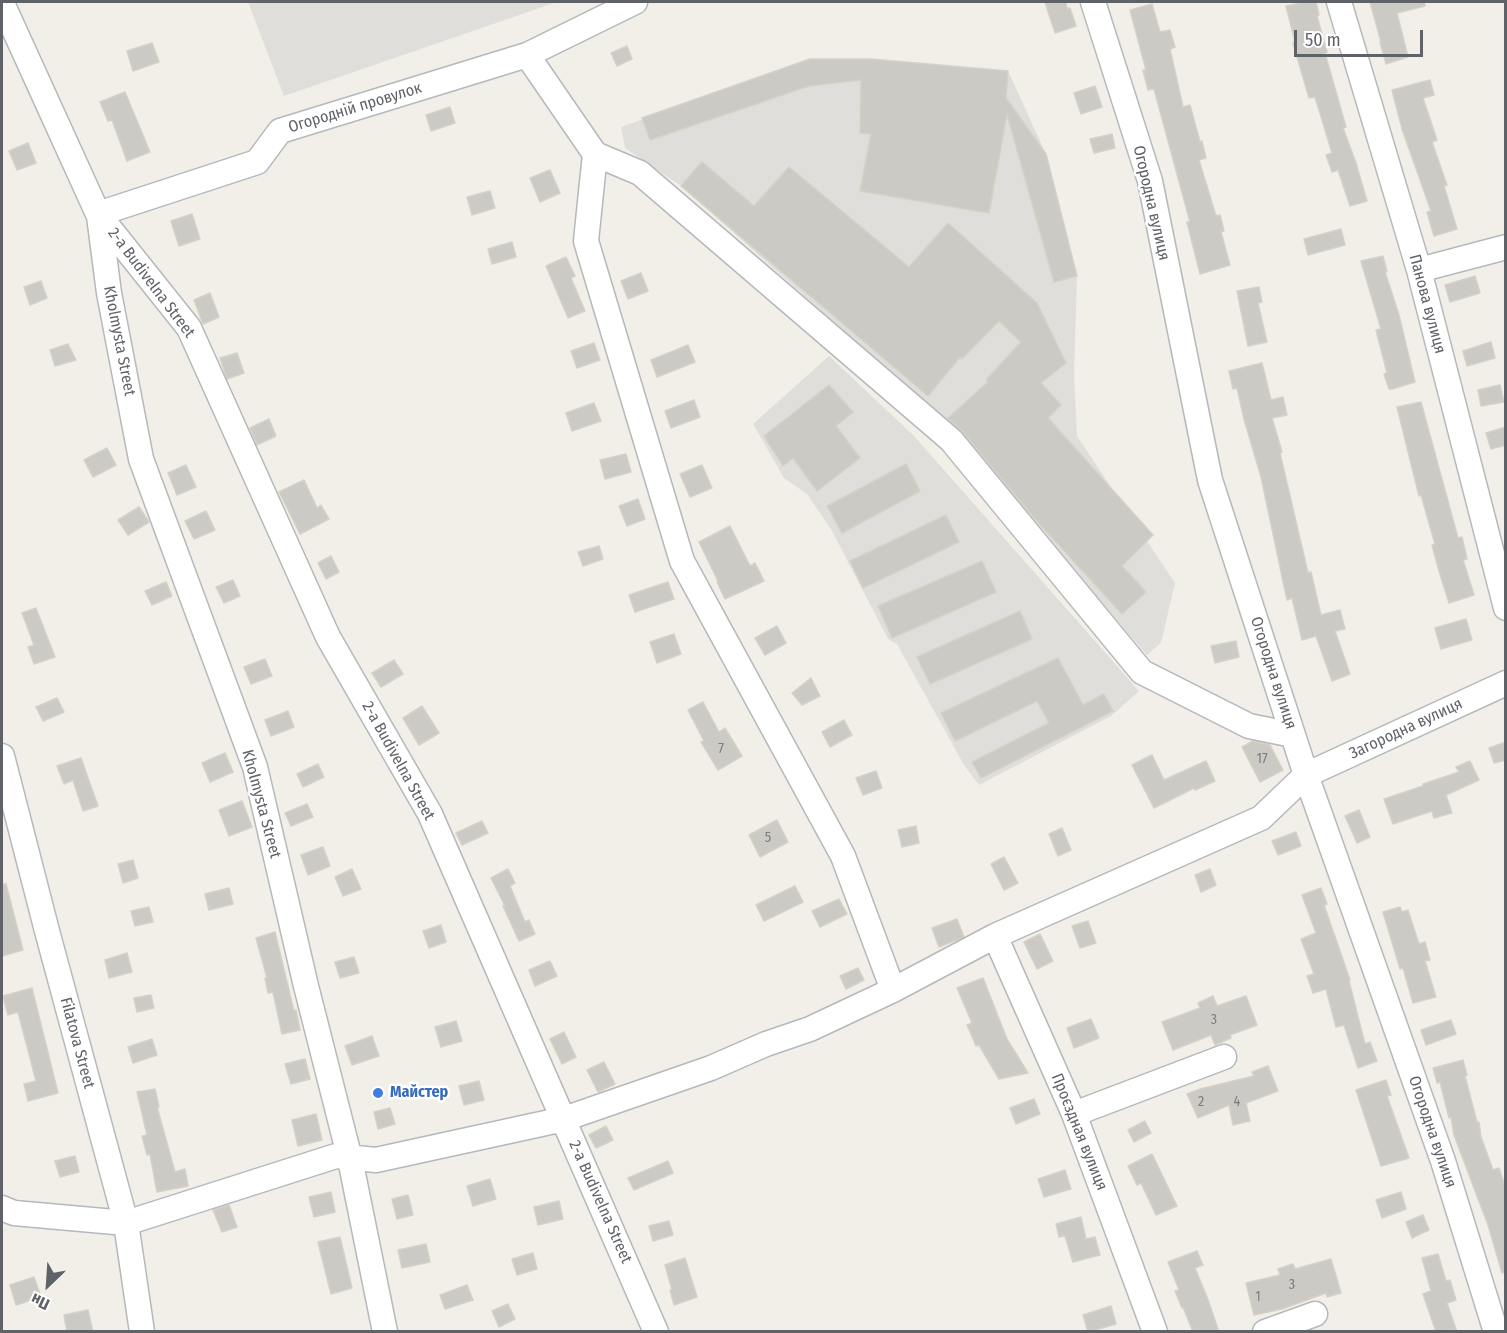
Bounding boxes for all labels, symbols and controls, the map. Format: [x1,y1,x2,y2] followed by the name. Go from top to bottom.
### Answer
[1297,18,1426,56] scale bar
[1305,29,1341,51] text: 50 m
[286,79,424,137] street label: Огородній провулок
[1128,144,1174,262] street label: Огородна вулиця
[103,224,199,342] street label: 2-a Budivelna Street
[1405,252,1449,356] street label: Панова вулиця
[99,284,139,398] street label: Kholmysta Street
[1246,614,1300,732] street label: Огородна вулиця
[1346,694,1466,764] street label: Загородна вулиця
[357,698,439,824] street label: 2-a Budivelna Street
[718,741,724,757] house number: 7
[237,748,285,860] street label: Kholmysta Street
[1256,751,1268,767] house number: 17
[765,830,771,846] house number: 5
[56,995,98,1091] street label: Filatova Street
[1211,1012,1217,1028] house number: 3
[1047,1071,1111,1193] street label: Проєздная вулиця
[1404,1073,1460,1191] street label: Огородна вулиця
[390,1083,448,1103] place label: Майстер
[371,1086,385,1100] marker: Майстер
[1198,1094,1204,1110] house number: 2
[1234,1094,1240,1110] house number: 4
[564,1138,636,1266] street label: 2-a Budivelna Street
[18,1255,78,1315] north arrow
[1289,1277,1295,1293] house number: 3
[28,1289,52,1314] text: Пн
[1255,1289,1261,1305] house number: 1

